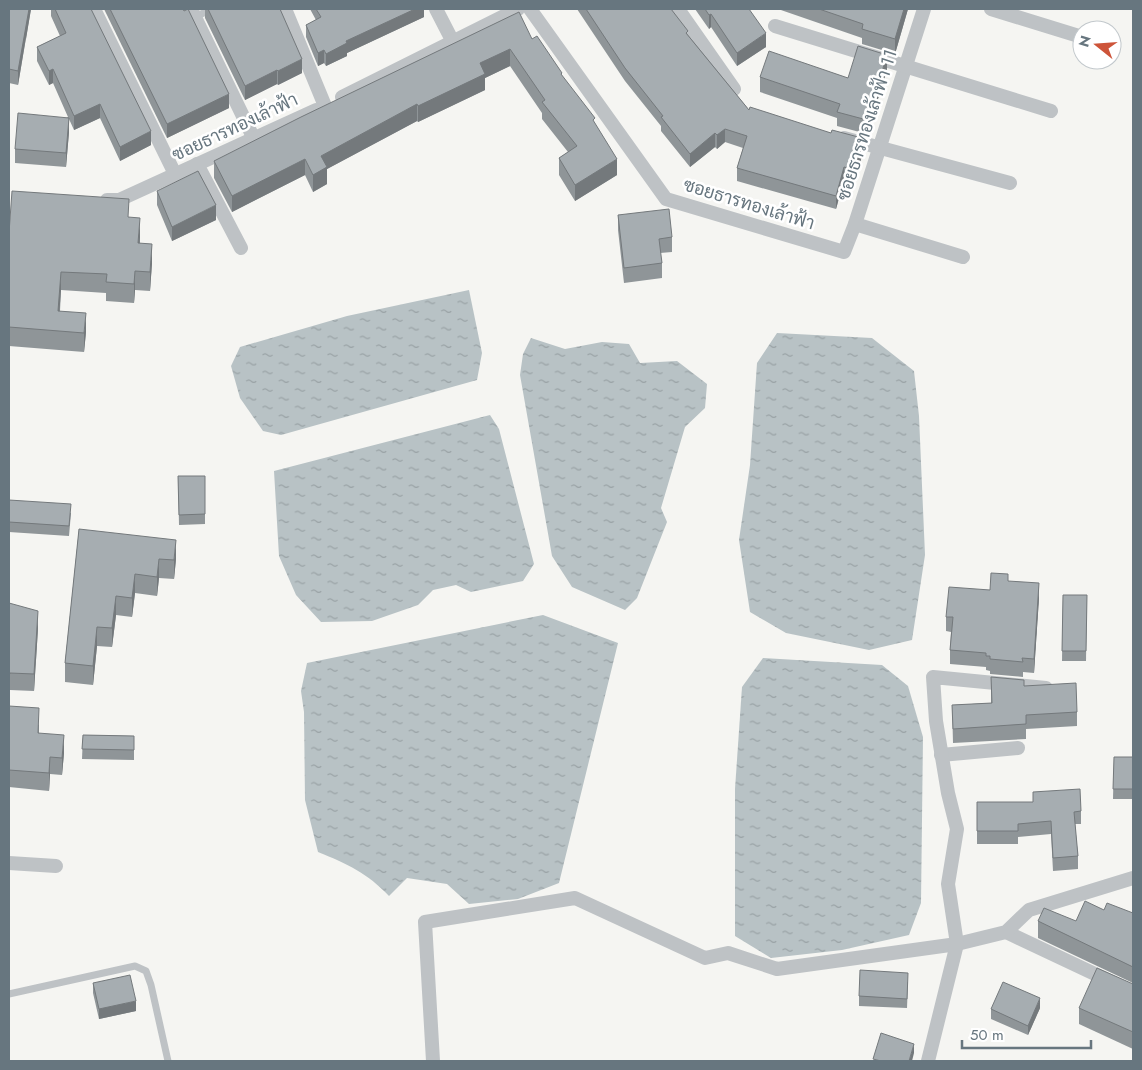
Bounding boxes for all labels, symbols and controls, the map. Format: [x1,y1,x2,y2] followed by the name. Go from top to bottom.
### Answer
[1072,20,1122,70] north arrow
[1073,33,1096,49] text: N
[830,46,904,204] street label: ซอยธารทองเล้าฟ้า 11
[168,86,302,168] street label: ซอยธารทองเล้าฟ้า
[680,172,818,236] street label: ซอยธารทองเล้าฟ้า
[962,1018,1091,1050] scale bar
[970,1024,1004,1046] text: 50 m

